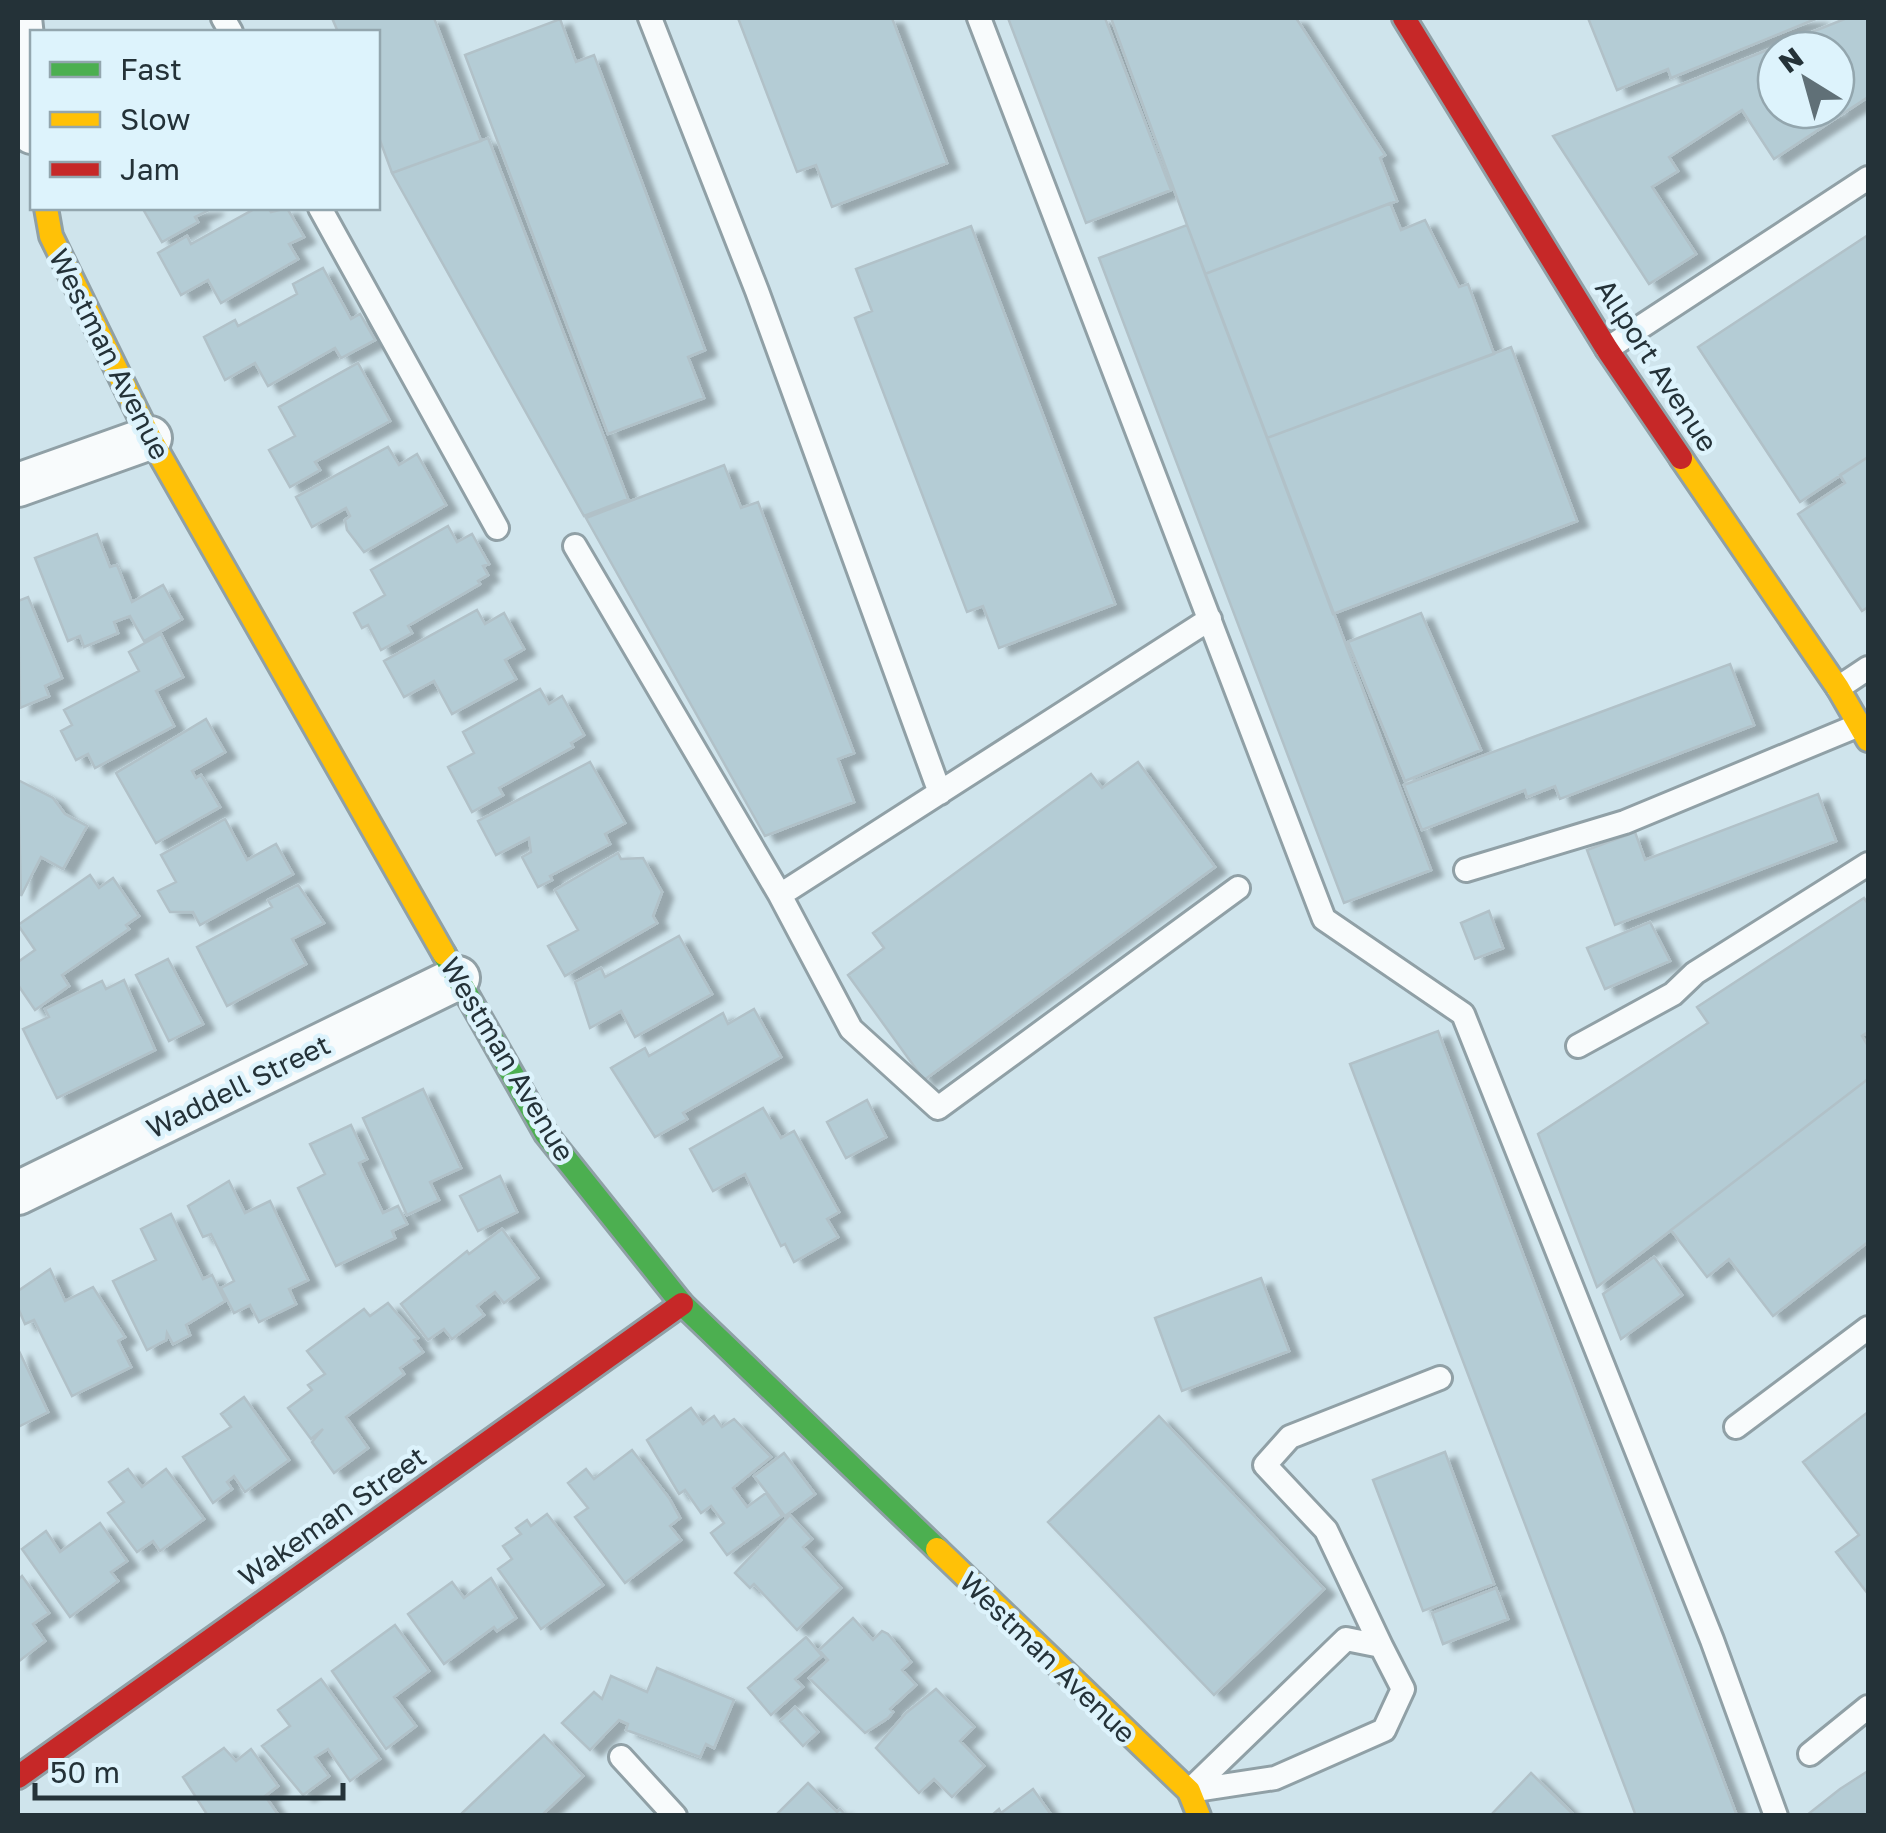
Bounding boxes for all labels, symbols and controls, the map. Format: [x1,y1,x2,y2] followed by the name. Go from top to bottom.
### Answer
[30,30,380,210] legend
[1756,30,1856,130] north arrow
[1772,40,1809,79] text: N
[120,51,182,87] text: Fast
[120,101,191,137] text: Slow
[120,151,180,187] text: Jam
[43,243,177,465] street label: Westman Avenue
[1589,273,1725,457] street label: Allport Avenue
[434,951,582,1167] street label: Westman Avenue
[141,1027,335,1145] street label: Waddell Street
[232,1439,432,1593] street label: Wakeman Street
[953,1565,1143,1749] street label: Westman Avenue
[35,1738,342,1800] scale bar
[50,1754,120,1790] text: 50 m

